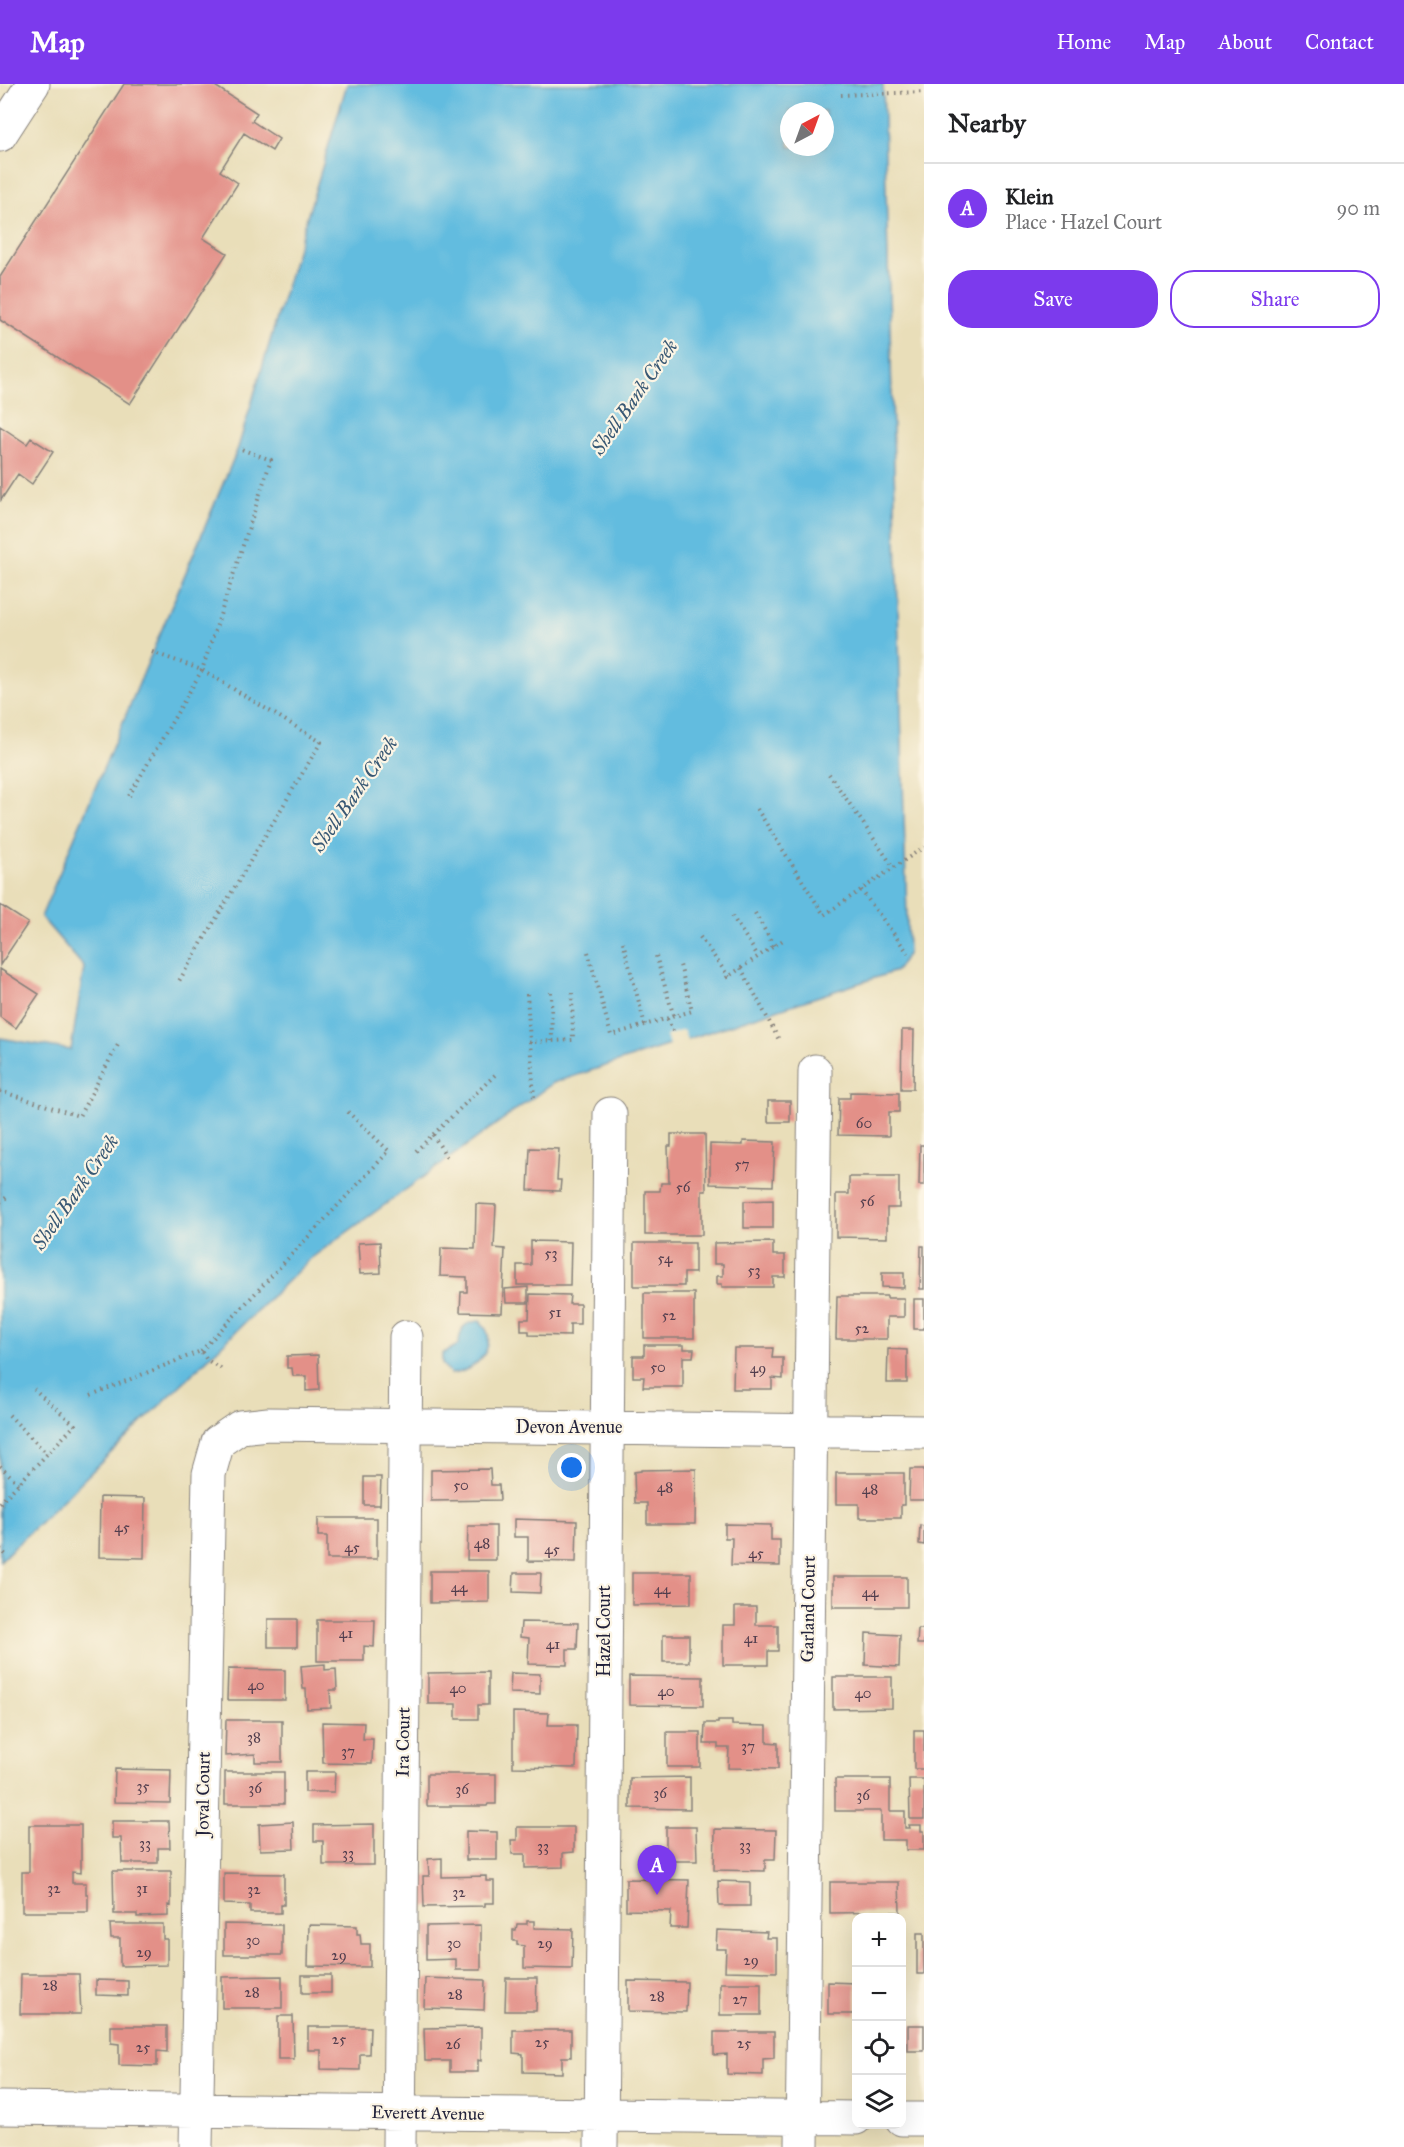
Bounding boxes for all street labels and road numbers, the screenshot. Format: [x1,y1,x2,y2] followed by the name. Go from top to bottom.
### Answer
[516,1416,623,1438] street label: Devon Avenue
[796,1555,820,1663] street label: Garland Court
[593,1584,615,1677] street label: Hazel Court
[391,1706,415,1777] street label: Ira Court
[191,1751,216,1839] street label: Joval Court
[371,2101,485,2125] street label: Everett Avenue

